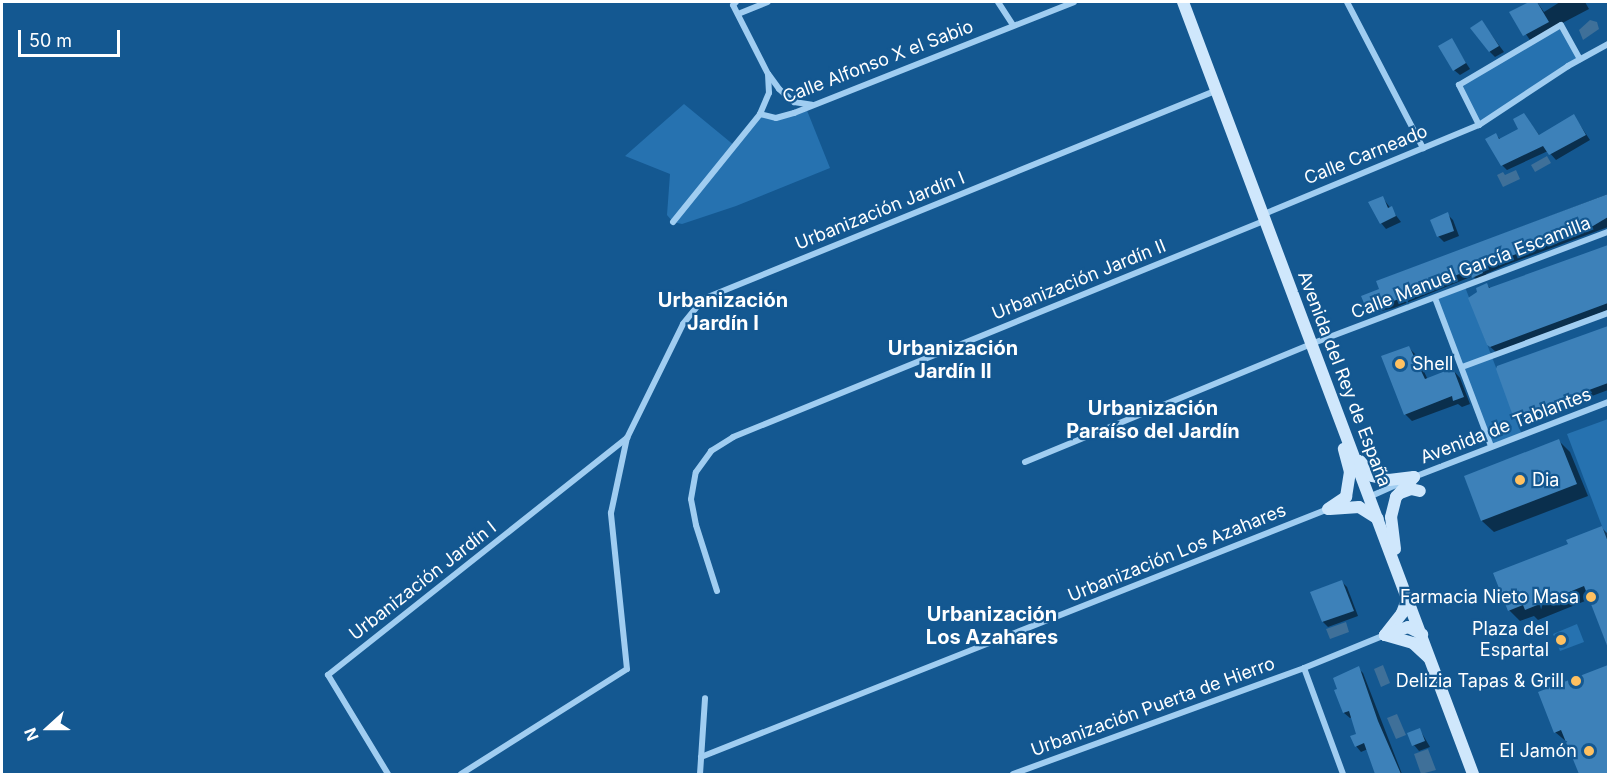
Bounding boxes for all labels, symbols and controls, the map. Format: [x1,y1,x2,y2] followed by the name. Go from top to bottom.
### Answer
[780,16,976,108] street label: Calle Alfonso X el Sabio
[21,18,123,56] scale bar
[29,30,72,51] text: 50 m
[1301,120,1431,190] street label: Calle Carneado
[792,167,968,255] street label: Urbanización Jardín I
[1348,212,1594,324] street label: Calle Manuel García Escamilla
[989,235,1169,325] street label: Urbanización Jardín II
[1293,268,1395,490] street label: Avenida del Rey de España
[658,288,788,335] district label: Urbanización Jardín I
[888,336,1018,383] district label: Urbanización Jardín II
[1412,353,1453,375] place label: Shell
[1393,357,1407,371] marker: Shell
[1417,383,1595,469] street label: Avenida de Tablantes
[1066,396,1240,443] district label: Urbanización Paraíso del Jardín
[1532,469,1559,491] place label: Dia
[1513,473,1527,487] marker: Dia
[1065,499,1289,607] street label: Urbanización Los Azahares
[345,517,501,645] street label: Urbanización Jardín I
[1400,586,1579,608] place label: Farmacia Nieto Masa
[1584,590,1598,604] marker: Farmacia Nieto Masa
[926,603,1058,650] district label: Urbanización Los Azahares
[1472,619,1549,662] place label: Plaza del Espartal
[1554,633,1568,647] marker: Plaza del Espartal
[1028,653,1278,761] street label: Urbanización Puerta de Hierro
[1396,670,1564,692] place label: Delizia Tapas & Grill
[1569,674,1583,688] marker: Delizia Tapas & Grill
[18,698,78,758] north arrow
[20,725,43,744] text: N
[1499,740,1577,762] place label: El Jamón
[1582,744,1596,758] marker: El Jamón

